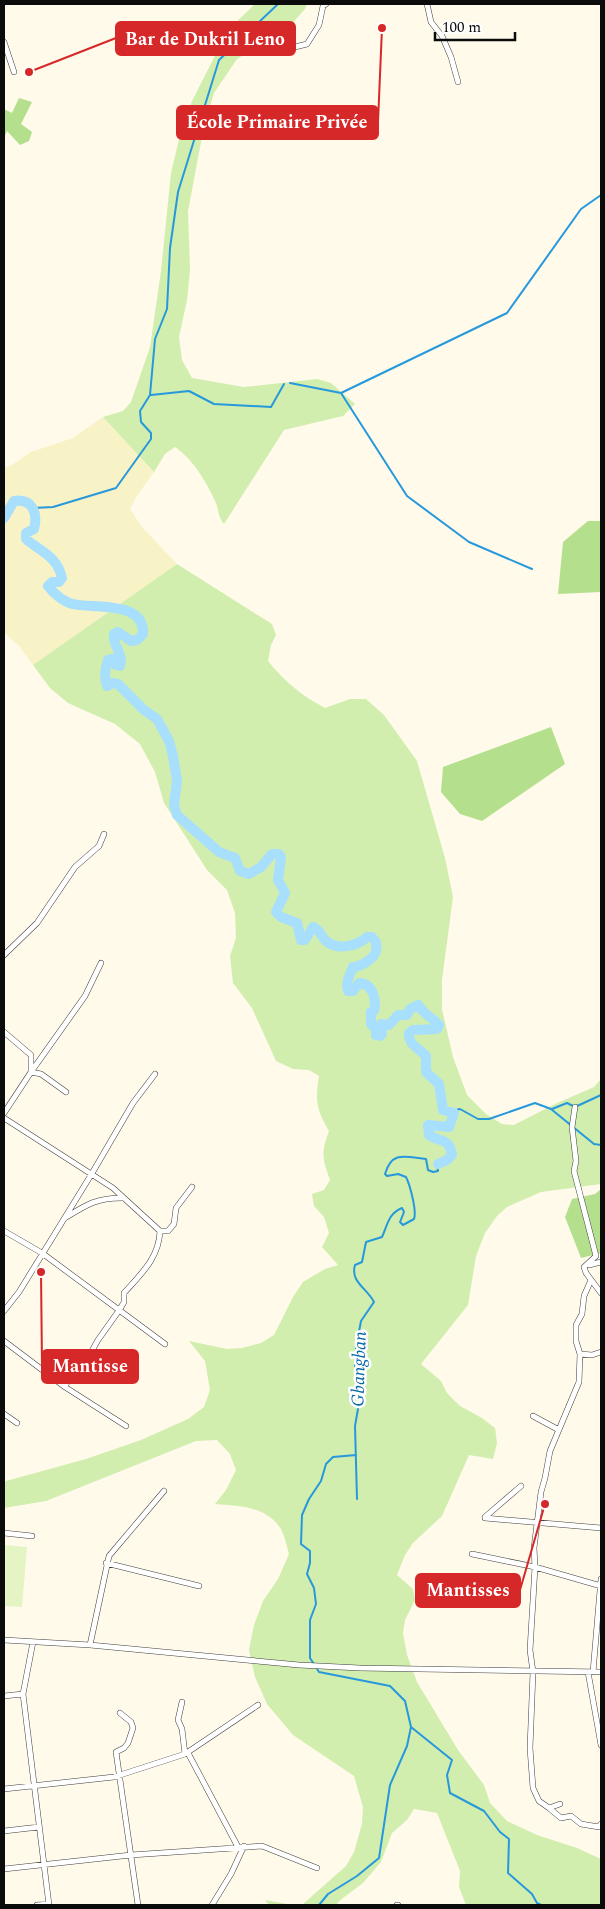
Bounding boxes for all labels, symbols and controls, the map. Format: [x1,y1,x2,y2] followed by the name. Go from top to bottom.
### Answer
[435,10,515,42] scale bar
[442,16,481,39] text: 100 m
[116,22,295,55] callout: Bar de Dukril Leno
[125,26,285,53] text: Bar de Dukril Leno
[177,106,378,139] callout: École Primaire Privée
[186,109,368,136] text: École Primaire Privée
[344,1330,374,1407] water label: Gbangban
[42,1350,138,1383] callout: Mantisse
[52,1353,128,1380] text: Mantisse
[416,1574,520,1607] callout: Mantisses
[426,1577,510,1604] text: Mantisses

